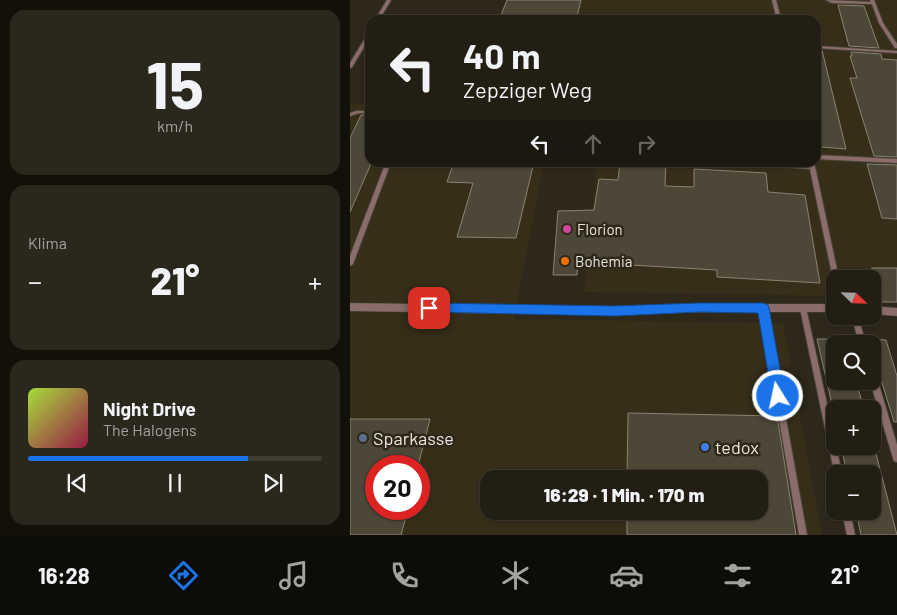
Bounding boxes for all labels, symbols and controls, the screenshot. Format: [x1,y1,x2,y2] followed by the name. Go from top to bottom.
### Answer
[463,34,540,76] text: 40 m
[380,35,445,100] icon: left
[146,44,204,122] text: 15
[463,76,592,102] text: Zepziger Weg
[157,116,193,135] text: km/h
[526,130,554,158] icon: left
[579,130,607,158] icon: ahead
[632,130,660,158] icon: right
[577,220,623,238] place label: Florion
[561,223,573,235] marker: Florion
[28,233,67,252] text: Klima
[575,252,632,270] place label: Bohemia
[559,255,571,267] marker: Bohemia
[150,257,200,303] text: 21°
[28,264,42,298] text: −
[308,264,322,298] text: +
[826,270,881,325] north arrow
[826,270,881,520] map controls
[408,287,450,329] pin
[415,294,443,322] icon: arrive
[826,335,881,390] button: search
[751,369,803,421] position arrow
[103,397,196,420] text: Night Drive
[826,400,881,455] button: +
[103,420,197,439] text: The Halogens
[373,427,454,449] place label: Sparkasse
[357,432,369,444] marker: Sparkasse
[715,436,759,458] place label: tedox
[699,441,711,453] marker: tedox
[365,455,430,520] speed limit sign: 20
[826,465,881,520] button: −
[63,469,91,497] icon: previous
[161,469,189,497] icon: pause
[259,469,287,497] icon: next
[544,483,704,506] text: 16:29 · 1 Min. · 170 m
[166,558,201,593] icon: directions
[276,558,311,593] icon: music
[387,558,422,593] icon: phone
[498,558,533,593] icon: climate
[609,558,644,593] icon: car
[720,558,755,593] icon: filters
[38,562,90,588] text: 16:28
[831,562,859,588] text: 21°

